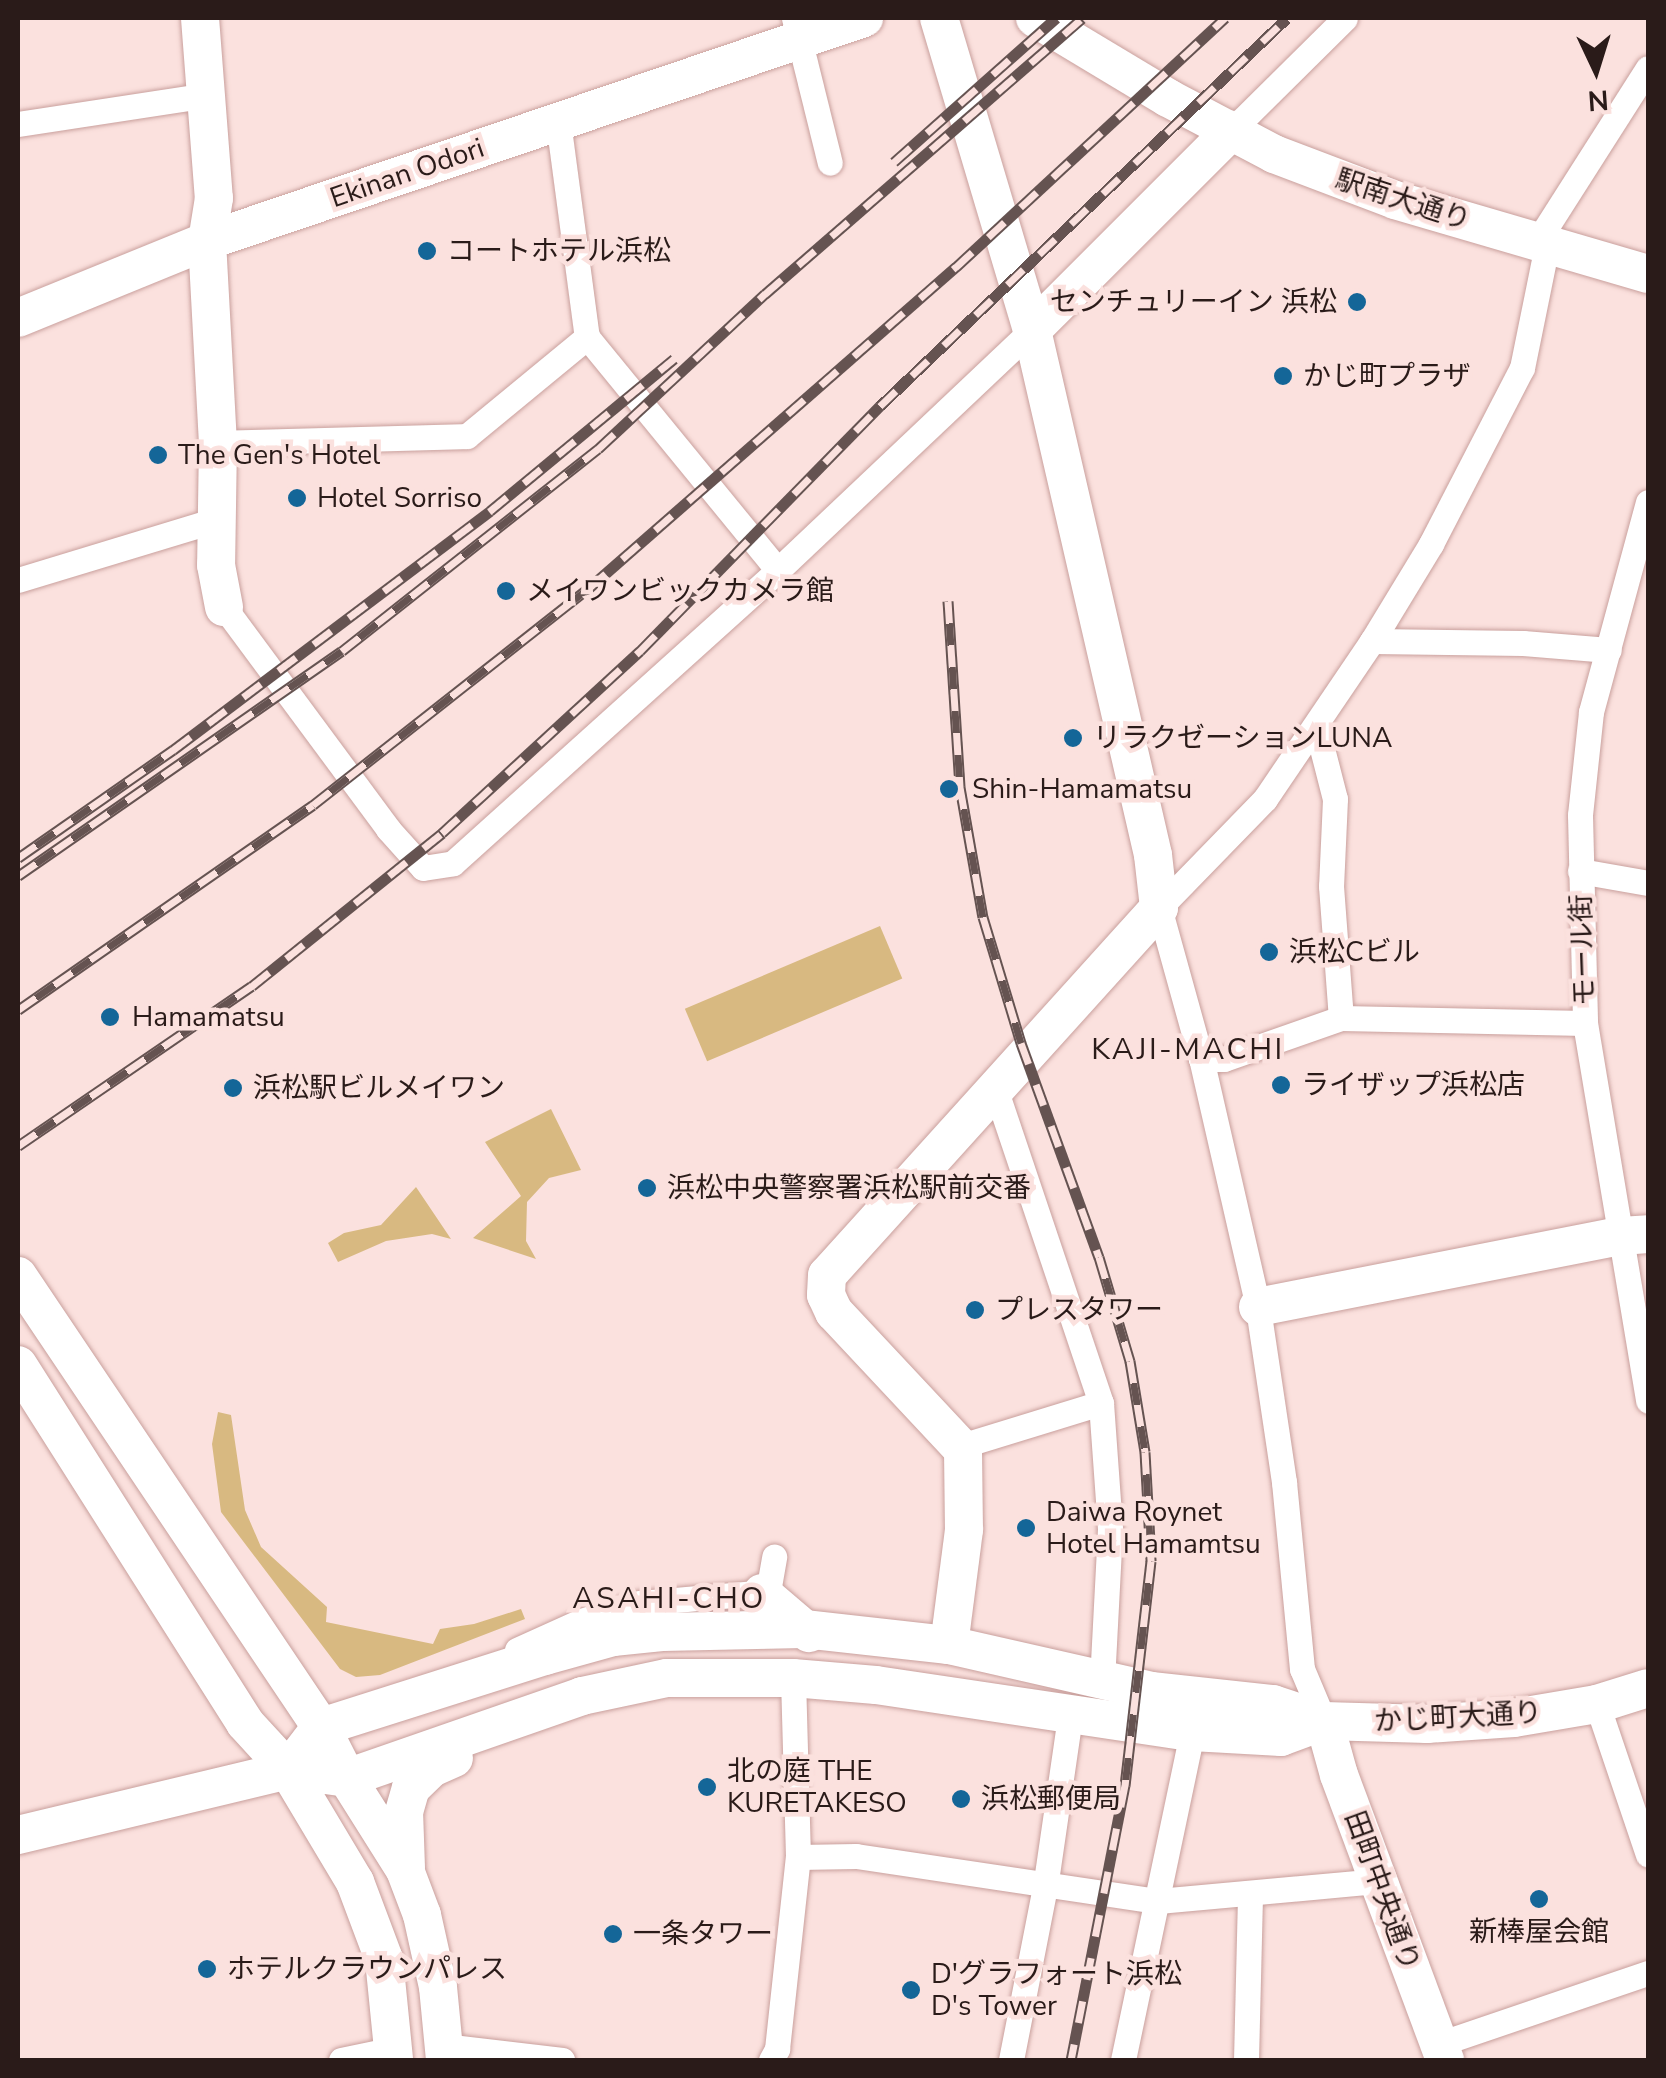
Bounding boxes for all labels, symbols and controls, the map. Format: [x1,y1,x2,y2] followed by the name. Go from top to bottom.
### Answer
[1546,20,1646,120] north arrow
[1586,80,1610,120] text: N
[326,131,488,215] street label: Ekinan Odori
[1331,162,1475,238] street label: 駅南大通り
[447,234,671,268] place label: コートホテル浜松
[416,240,438,262] marker: コートホテル浜松
[1050,285,1337,319] place label: センチュリーイン 浜松
[1346,291,1368,313] marker: センチュリーイン 浜松
[1303,359,1471,393] place label: かじ町プラザ
[1272,365,1294,387] marker: かじ町プラザ
[178,438,380,472] place label: The Gen's Hotel
[147,444,169,466] marker: The Gen's Hotel
[317,481,482,515] place label: Hotel Sorriso
[286,487,308,509] marker: Hotel Sorriso
[526,574,834,608] place label: メイワンビックカメラ館
[495,580,517,602] marker: メイワンビックカメラ館
[1093,721,1393,755] place label: リラクゼーションLUNA
[1062,727,1084,749] marker: リラクゼーションLUNA
[972,772,1192,806] place label: Shin-Hamamatsu
[936,776,962,802] marker: Shin-Hamamatsu
[1564,893,1602,1007] street label: モール街
[1289,935,1420,969] place label: 浜松Cビル
[1258,941,1280,963] marker: 浜松Cビル
[132,1000,285,1034] place label: Hamamatsu
[97,1004,123,1030] marker: Hamamatsu
[1091,1032,1285,1068] district label: KAJI-MACHI
[1301,1068,1525,1102] place label: ライザップ浜松店
[253,1071,505,1105] place label: 浜松駅ビルメイワン
[1270,1074,1292,1096] marker: ライザップ浜松店
[222,1077,244,1099] marker: 浜松駅ビルメイワン
[667,1171,1031,1205] place label: 浜松中央警察署浜松駅前交番
[636,1177,658,1199] marker: 浜松中央警察署浜松駅前交番
[995,1293,1163,1327] place label: プレスタワー
[964,1299,986,1321] marker: プレスタワー
[1046,1495,1261,1561] place label: Daiwa Roynet Hotel Hamamtsu
[1015,1517,1037,1539] marker: Daiwa Roynet Hotel Hamamtsu
[572,1581,766,1617] district label: ASAHI-CHO
[1373,1696,1543,1738] street label: かじ町大通り
[727,1754,907,1820] place label: 北の庭 THE KURETAKESO
[696,1776,718,1798] marker: 北の庭 THE KURETAKESO
[981,1782,1121,1816] place label: 浜松郵便局
[950,1788,972,1810] marker: 浜松郵便局
[1337,1806,1427,1976] street label: 田町中央通り
[1528,1888,1550,1910] marker: 新棒屋会館
[1469,1915,1609,1949] place label: 新棒屋会館
[633,1917,773,1951] place label: 一条タワー
[602,1923,624,1945] marker: 一条タワー
[227,1952,507,1986] place label: ホテルクラウンパレス
[931,1957,1182,2023] place label: D'グラフォート浜松 D's Tower
[196,1958,218,1980] marker: ホテルクラウンパレス
[900,1979,922,2001] marker: D'グラフォート浜松 D's Tower

